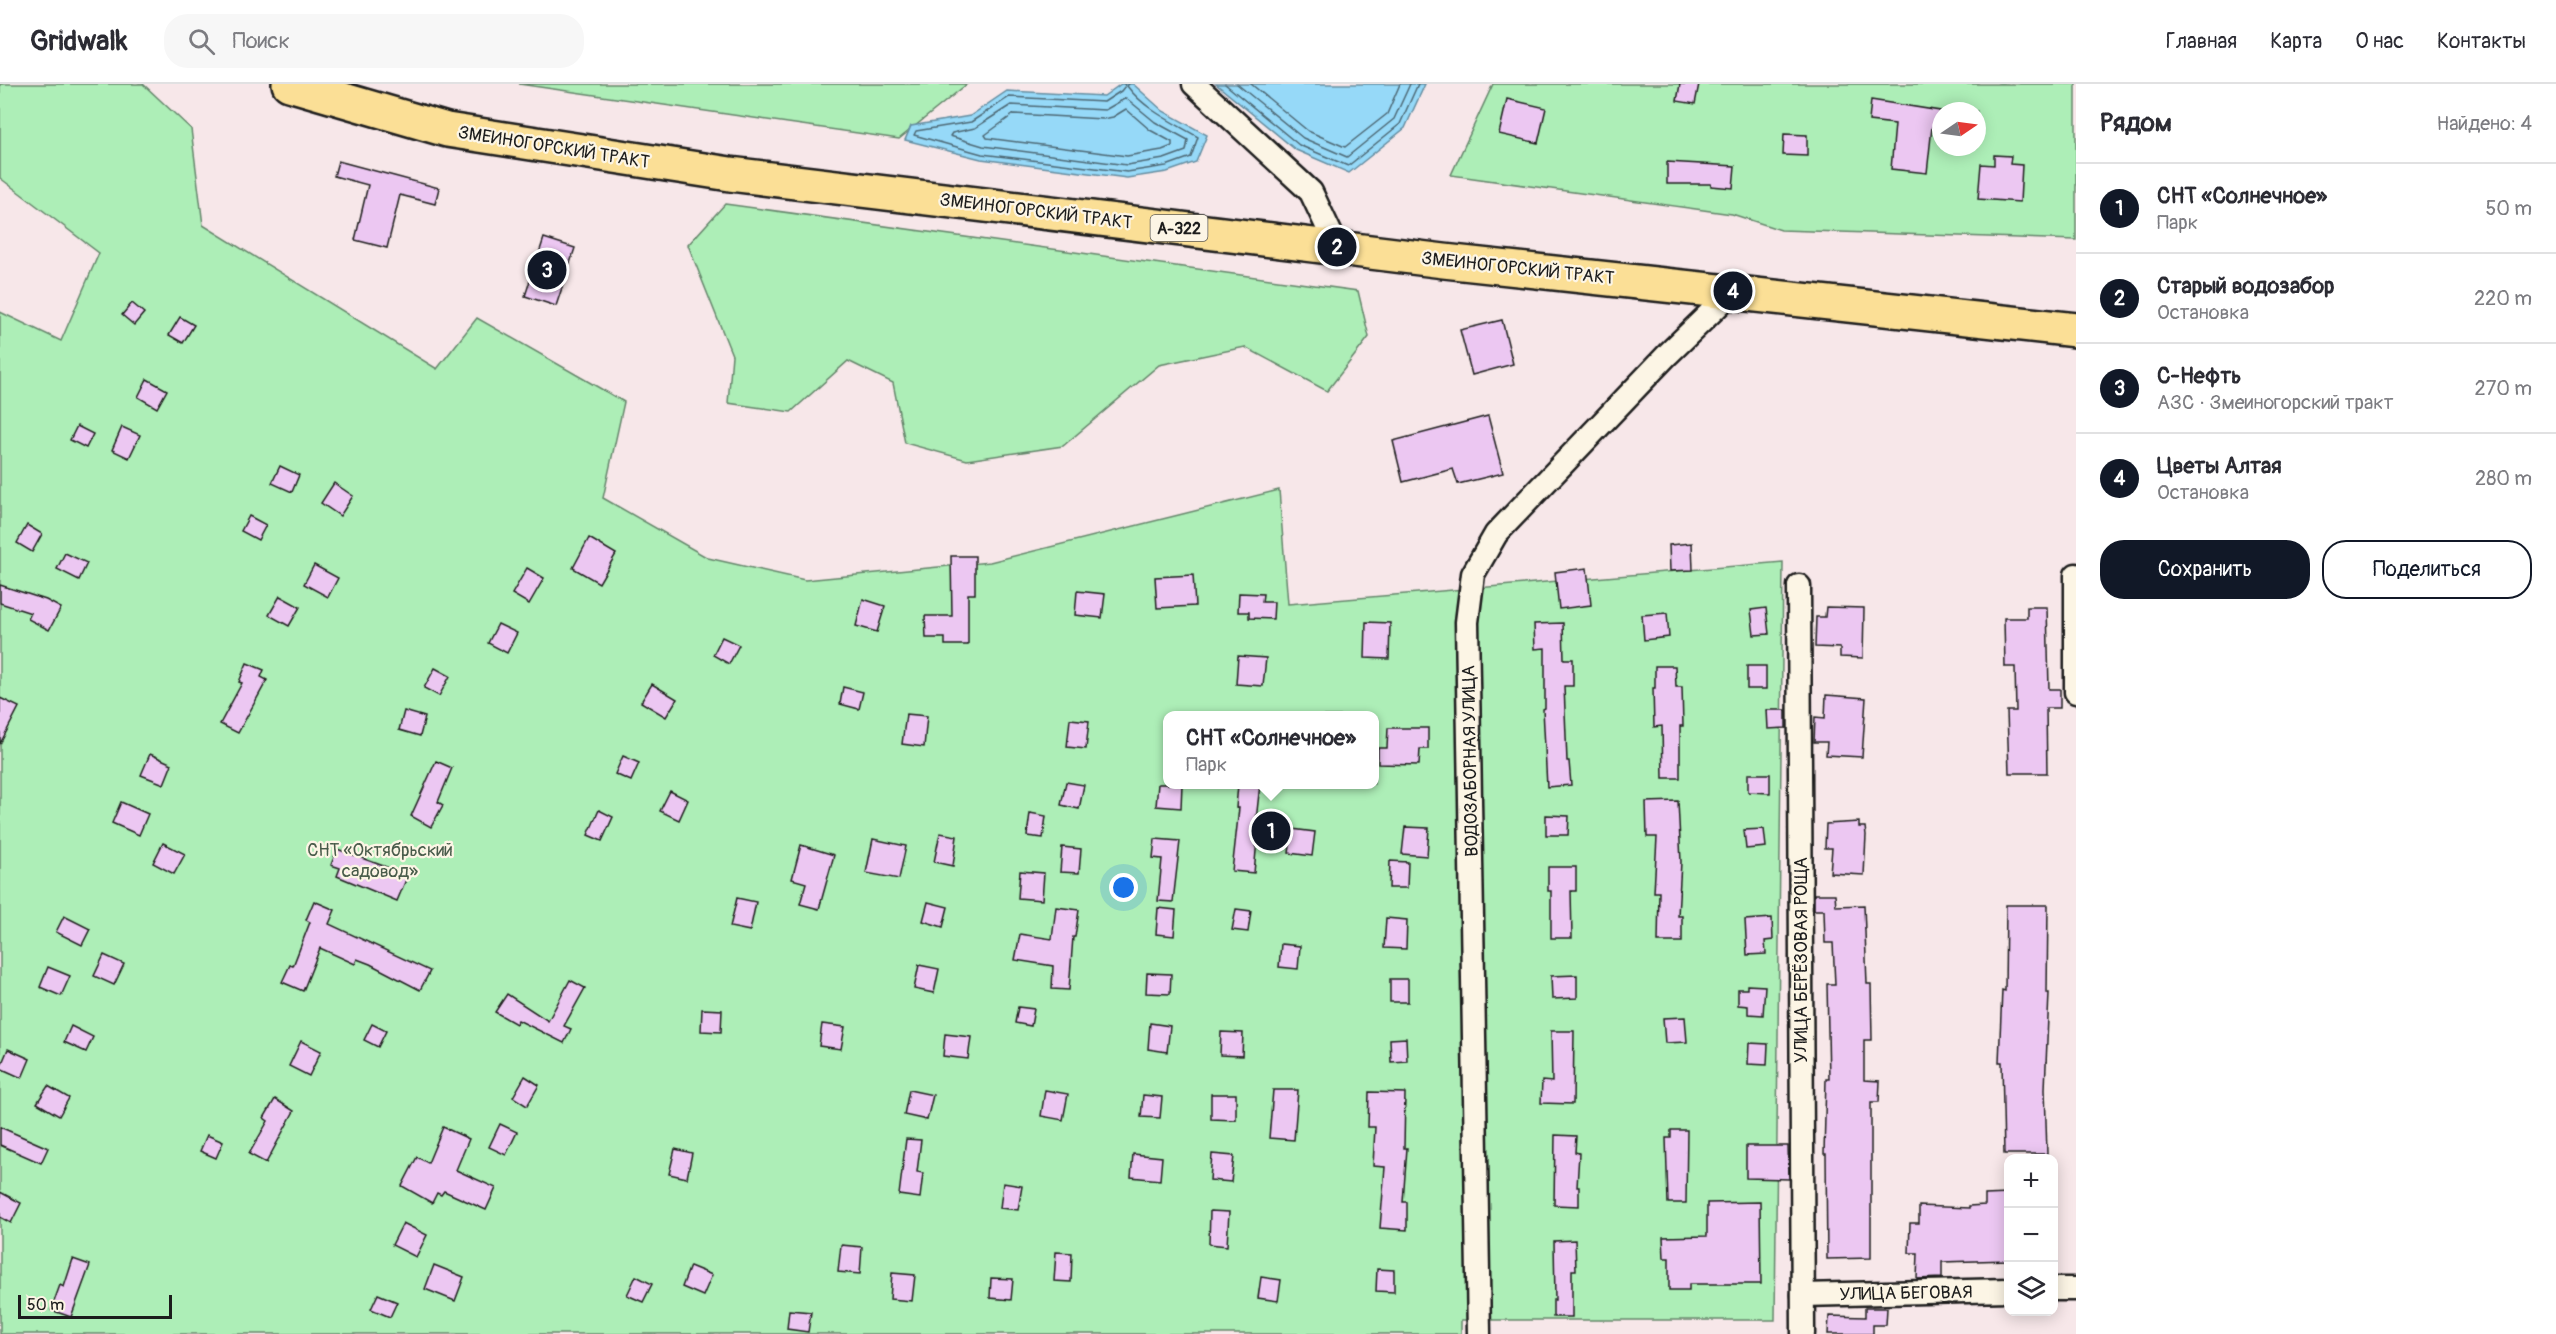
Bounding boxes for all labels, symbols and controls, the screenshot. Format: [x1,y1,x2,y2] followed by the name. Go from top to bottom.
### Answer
[164,14,584,68] search box
[30,24,128,59] text: Gridwalk
[185,25,218,58] icon: search
[233,27,290,55] text: Поиск
[2166,28,2237,55] text: Главная
[2270,28,2322,55] text: Карта
[2355,28,2404,55] text: О нас
[2437,28,2526,55] text: Контакты
[1932,102,1986,156] north arrow
[2100,107,2172,139] text: Рядом
[2437,111,2532,136] text: Найдено: 4
[456,121,651,174] street label: ЗМЕИНОГОРСКИЙ ТРАКТ
[2157,182,2327,210] text: СНТ «Солнечное»
[938,188,1133,235] street label: ЗМЕИНОГОРСКИЙ ТРАКТ
[2116,196,2123,221] text: 1
[2485,196,2532,221] text: 50 m
[2157,210,2198,235] text: Парк
[1150,215,1208,241] road number: А-322
[1318,224,1356,270] pin: 2
[1420,247,1615,290] street label: ЗМЕИНОГОРСКИЙ ТРАКТ
[528,248,566,292] pin: 3
[1714,268,1752,314] pin: 4
[2157,272,2334,300] text: Старый водозабор
[2114,286,2125,311] text: 2
[2474,286,2532,311] text: 220 m
[2157,300,2249,325] text: Остановка
[2157,362,2241,390] text: С-Нефть
[2114,376,2125,401] text: 3
[2474,376,2532,401] text: 270 m
[2157,390,2394,415] text: АЗС · Змеиногорский тракт
[2157,452,2282,480] text: Цветы Алтая
[2114,466,2125,491] text: 4
[2475,466,2532,491] text: 280 m
[2157,480,2249,505] text: Остановка
[2100,540,2310,599] button: Сохранить
[2322,540,2532,599] button: Поделиться
[1457,665,1484,857] street label: ВОДОЗАБОРНАЯ УЛИЦА
[1163,711,1379,789] popup
[1186,724,1356,752] text: СНТ «Солнечное»
[1186,752,1227,777] text: Парк
[1252,808,1290,854] pin: 1
[307,839,453,883] park label: СНТ «Октябрьский садовод»
[1790,857,1813,1063] street label: УЛИЦА БЕРЁЗОВАЯ РОЩА
[1109,873,1138,902] your location
[2004,1154,2058,1316] map controls
[2004,1154,2058,1208] button: +
[2004,1208,2058,1262] button: −
[2004,1262,2058,1316] button: layers
[1839,1281,1973,1306] street label: УЛИЦА БЕГОВАЯ
[18,1292,172,1320] scale bar
[27,1295,64,1315] text: 50 m

